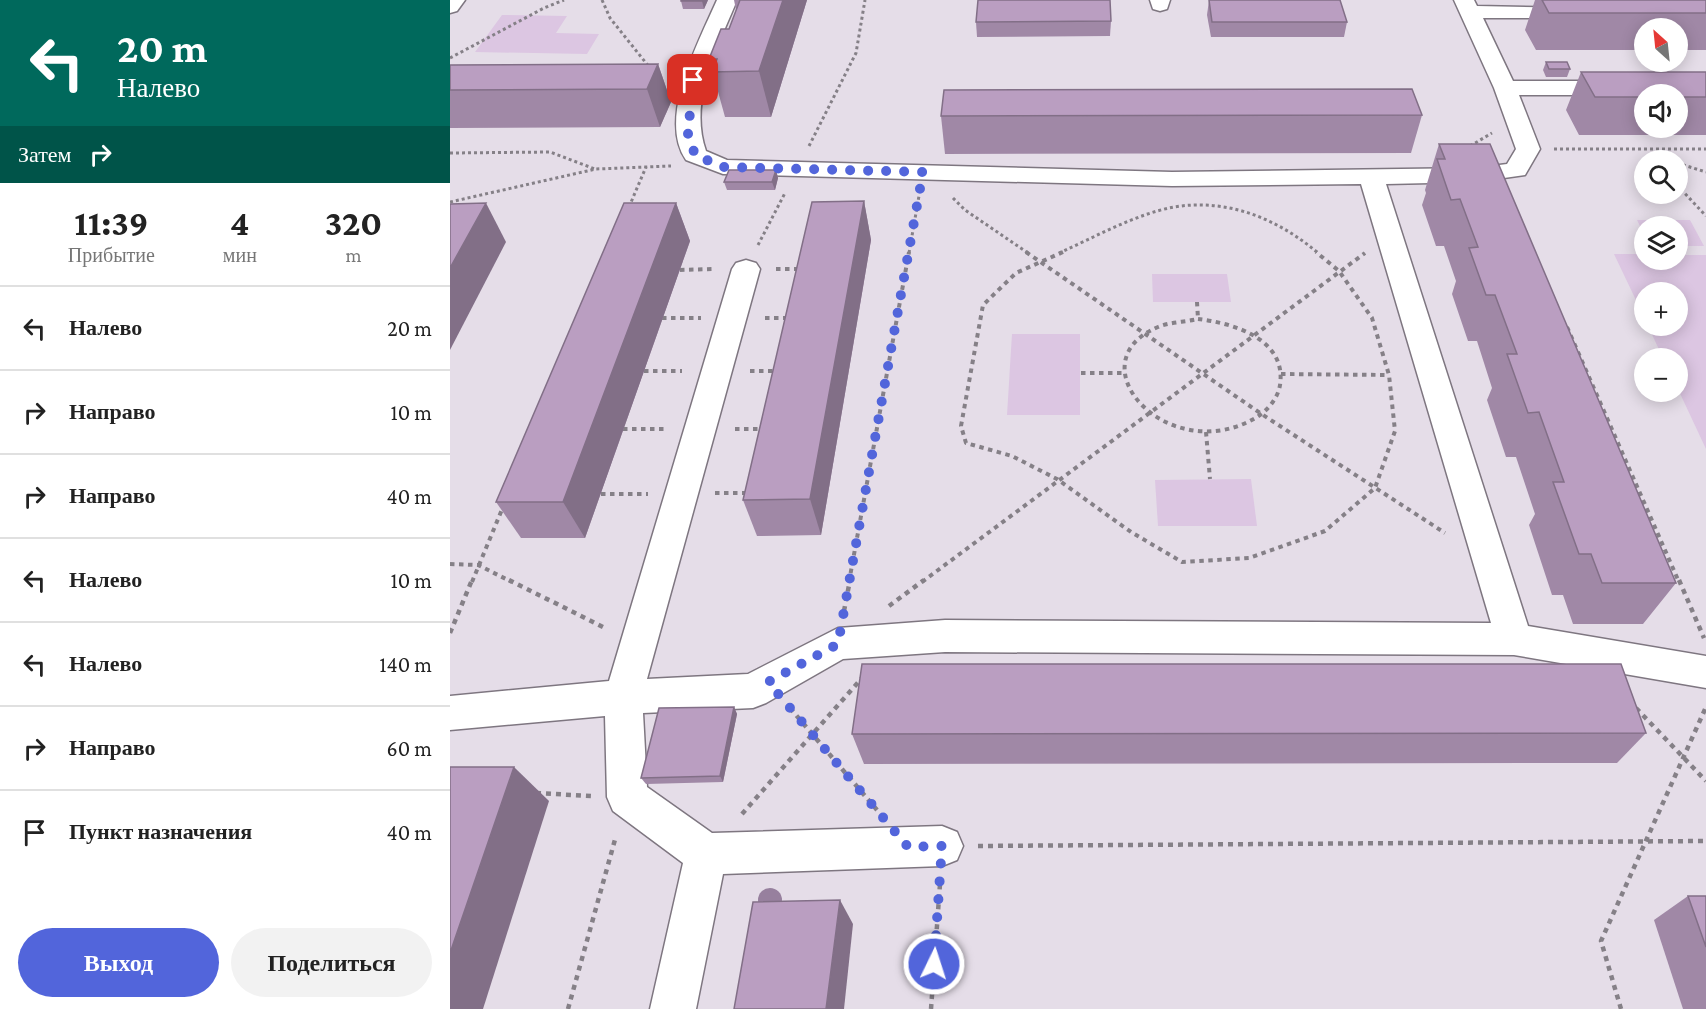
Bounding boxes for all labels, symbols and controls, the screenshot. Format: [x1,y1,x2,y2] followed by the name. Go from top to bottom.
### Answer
[1634,18,1688,72] north arrow
[1634,18,1688,402] map controls
[18,24,96,102] icon: left
[117,24,208,71] text: 20 m
[667,54,718,105] pin
[676,63,709,96] icon: arrive
[117,73,200,103] text: Налево
[1634,84,1688,138] button: sound
[84,138,117,171] icon: right
[18,142,72,167] text: Затем
[1634,150,1688,204] button: search
[74,203,148,243] text: 11:39
[230,203,250,243] text: 4
[325,203,382,243] text: 320
[1634,216,1688,270] button: layers
[68,244,155,266] text: Прибытие
[223,244,257,266] text: мин
[345,244,361,266] text: m
[1634,282,1688,336] button: +
[18,312,51,345] icon: left
[69,315,142,340] text: Налево
[387,316,432,341] text: 20 m
[1634,348,1688,402] button: −
[18,396,51,429] icon: right
[69,399,155,424] text: Направо
[390,400,432,425] text: 10 m
[18,480,51,513] icon: right
[69,483,155,508] text: Направо
[387,484,432,509] text: 40 m
[18,564,51,597] icon: left
[69,567,142,592] text: Налево
[390,568,432,593] text: 10 m
[18,648,51,681] icon: left
[69,651,142,676] text: Налево
[379,652,432,677] text: 140 m
[18,732,51,765] icon: right
[69,735,155,760] text: Направо
[387,736,432,761] text: 60 m
[18,816,51,849] icon: arrive
[69,819,252,844] text: Пункт назначения
[387,820,432,845] text: 40 m
[18,928,219,997] button: Выход
[231,928,432,997] button: Поделиться
[902,932,966,996] position arrow

